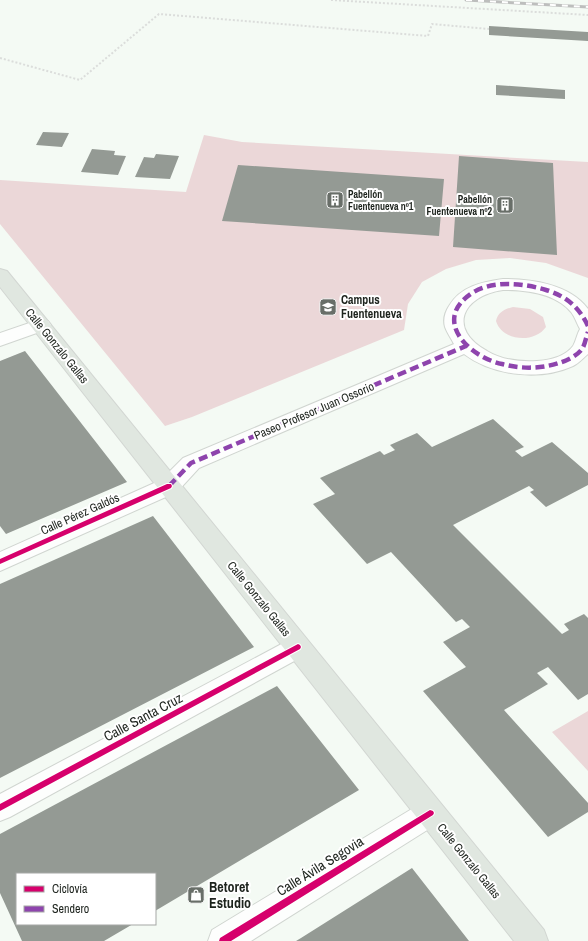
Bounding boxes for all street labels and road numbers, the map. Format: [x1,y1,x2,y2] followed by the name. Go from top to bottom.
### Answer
[22,305,92,387] street label: Calle Gonzalo Gallas
[251,378,377,444] street label: Paseo Profesor Juan Ossorio
[38,489,122,539] street label: Calle Pérez Galdós
[224,558,294,640] street label: Calle Gonzalo Gallas
[100,689,186,745] street label: Calle Santa Cruz
[434,820,504,902] street label: Calle Gonzalo Gallas
[273,832,367,900] street label: Calle Ávila Segovia

